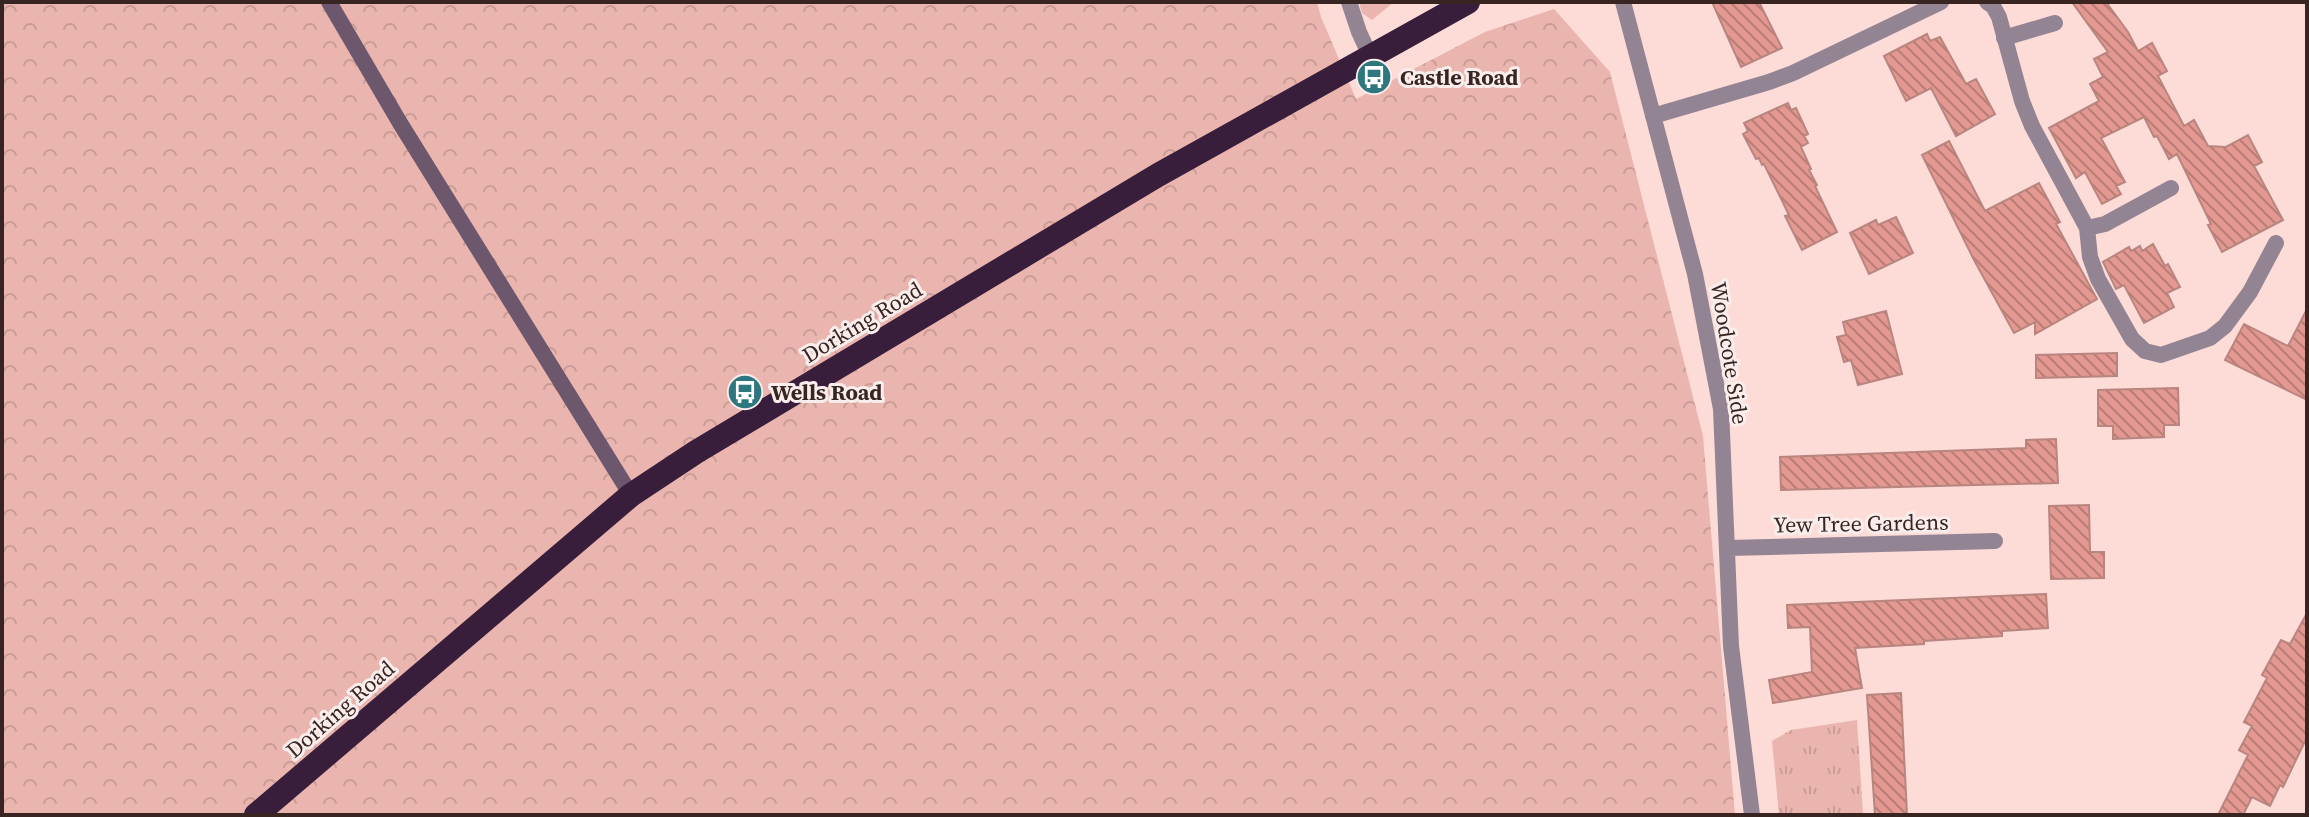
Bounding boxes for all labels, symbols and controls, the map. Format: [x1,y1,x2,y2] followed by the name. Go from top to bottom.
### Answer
[1355,58,1393,96] bus stop icon: Castle Road
[1400,62,1518,92] place label: Castle Road
[796,274,928,370] street label: Dorking Road
[1704,280,1756,426] street label: Woodcote Side
[726,373,764,411] bus stop icon: Wells Road
[771,377,882,407] place label: Wells Road
[1773,506,1949,540] street label: Yew Tree Gardens
[279,653,401,765] street label: Dorking Road

